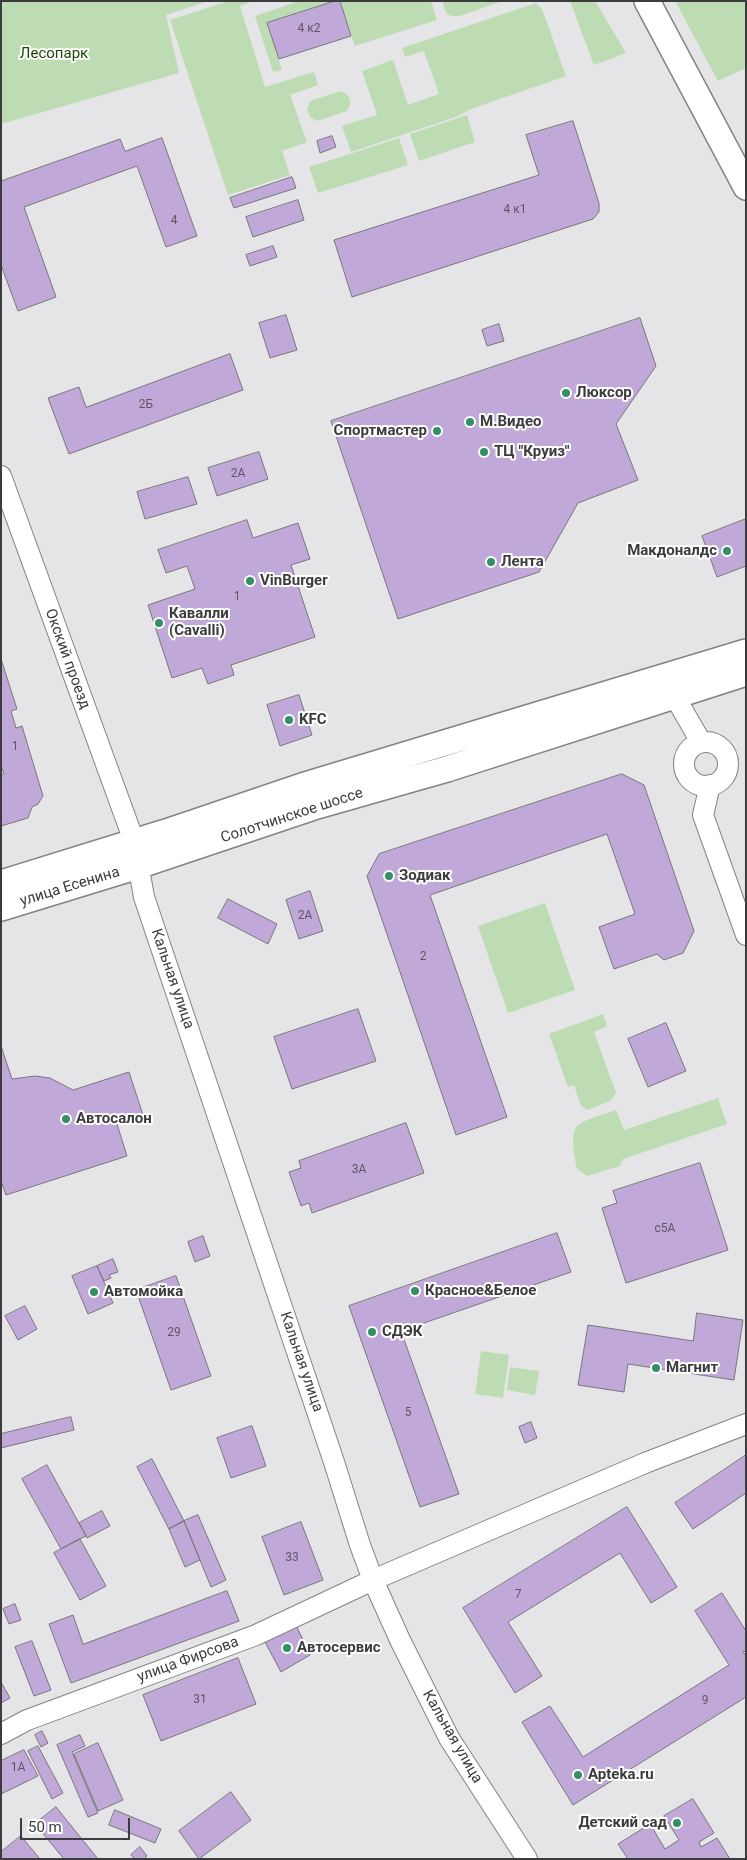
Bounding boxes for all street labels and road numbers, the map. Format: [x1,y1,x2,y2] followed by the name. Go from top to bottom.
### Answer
[40,606,94,712] street label: Окский проезд
[219,785,365,847] street label: Солотчинское шоссе
[18,863,122,911] street label: улица Есенина
[146,927,198,1031] street label: Кальная улица
[275,1310,327,1414] street label: Кальная улица
[135,1633,241,1687] street label: улица Фирсова
[418,1687,486,1787] street label: Кальная улица

